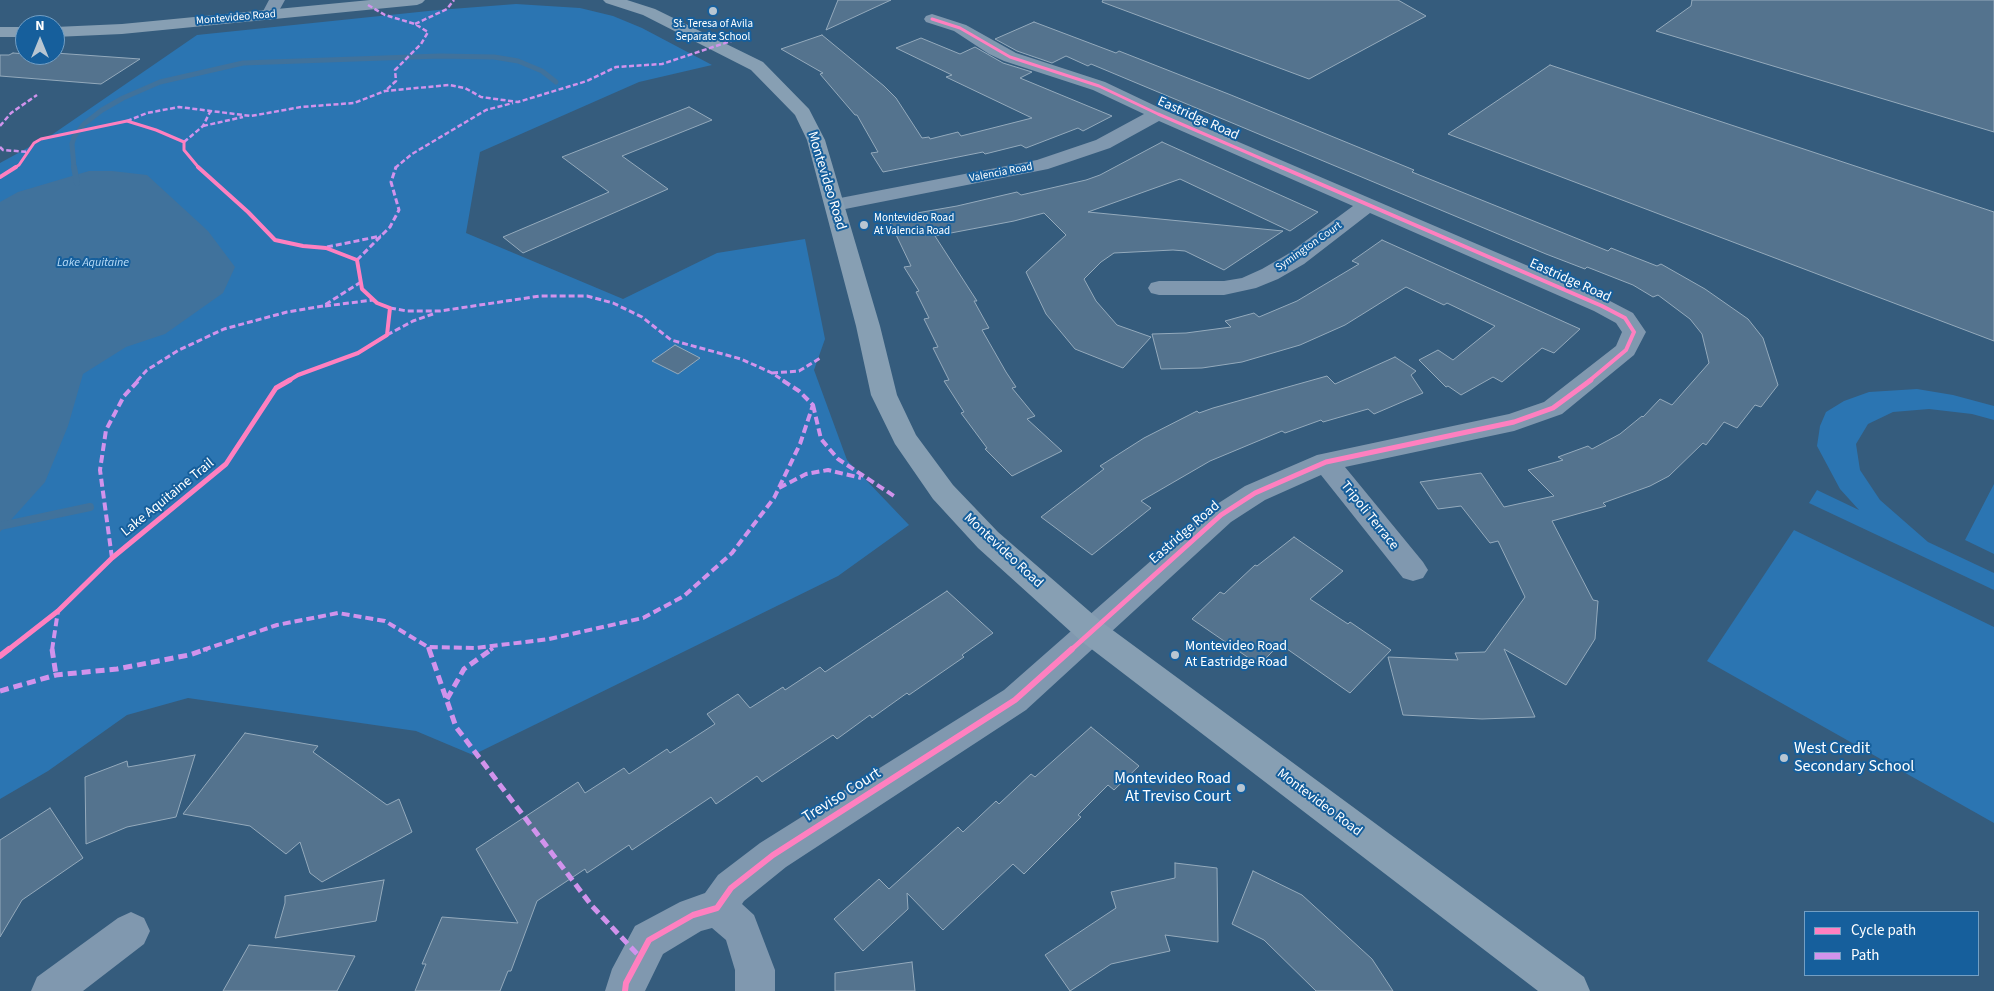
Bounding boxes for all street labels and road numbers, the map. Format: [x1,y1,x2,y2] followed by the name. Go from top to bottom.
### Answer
[195,8,277,28] street label: Montevideo Road
[1155,94,1241,144] street label: Eastridge Road
[803,130,849,232] street label: Montevideo Road
[968,160,1034,186] street label: Valencia Road
[1273,219,1345,275] street label: Symington Court
[1527,256,1613,306] street label: Eastridge Road
[118,455,218,541] street label: Lake Aquitaine Trail
[1336,478,1402,554] street label: Tripoli Terrace
[1146,498,1224,568] street label: Eastridge Road
[960,510,1046,592] street label: Montevideo Road
[799,764,885,828] street label: Treviso Court
[1273,766,1365,840] street label: Montevideo Road

